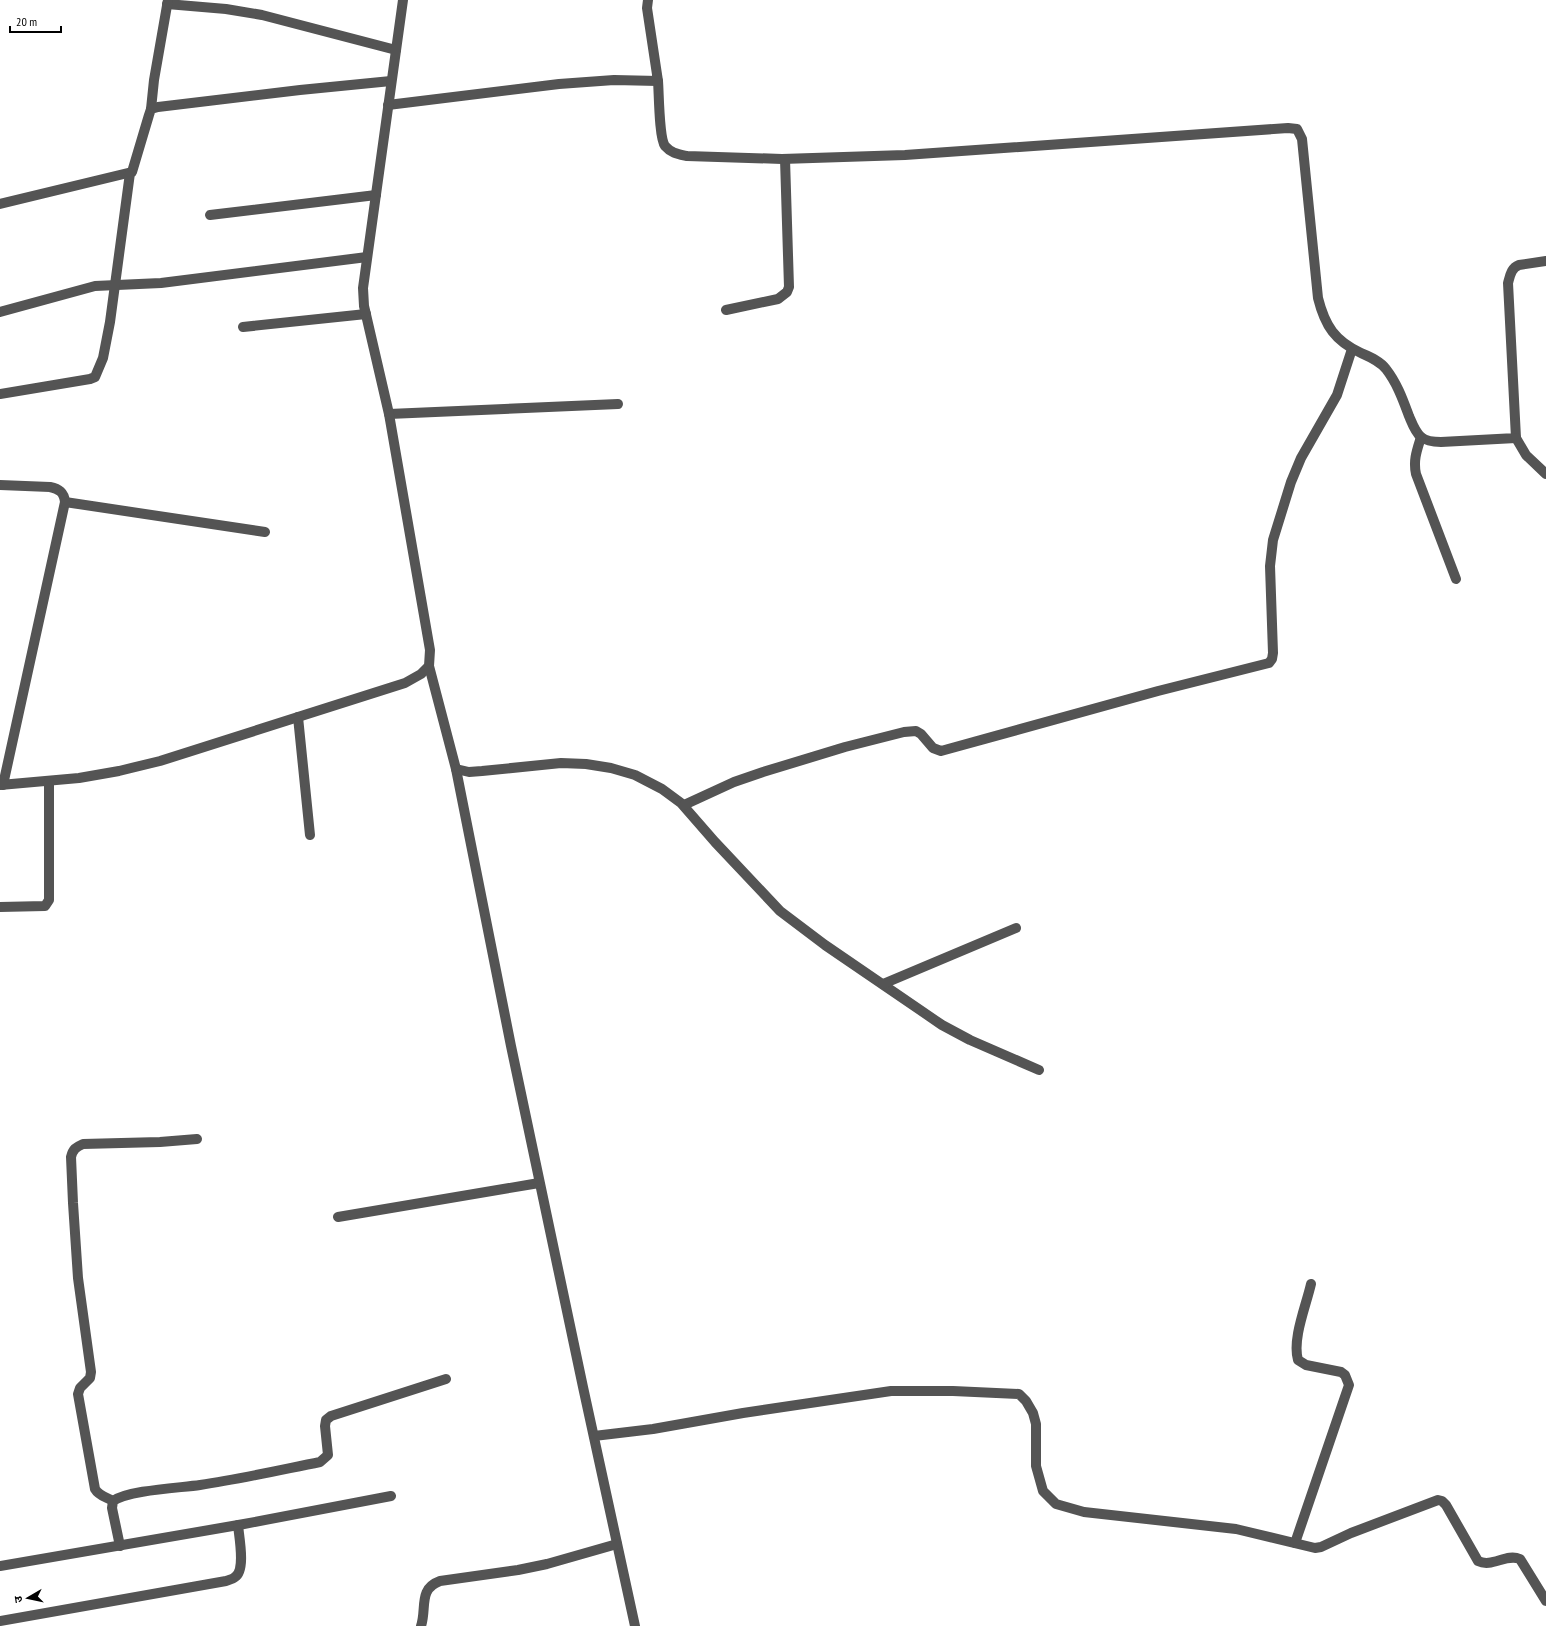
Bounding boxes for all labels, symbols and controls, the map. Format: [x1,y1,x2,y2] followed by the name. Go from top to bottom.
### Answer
[10,8,61,34] scale bar
[16,14,37,29] text: 20 m
[8,1578,48,1618] north arrow
[11,1595,26,1604] text: उ

